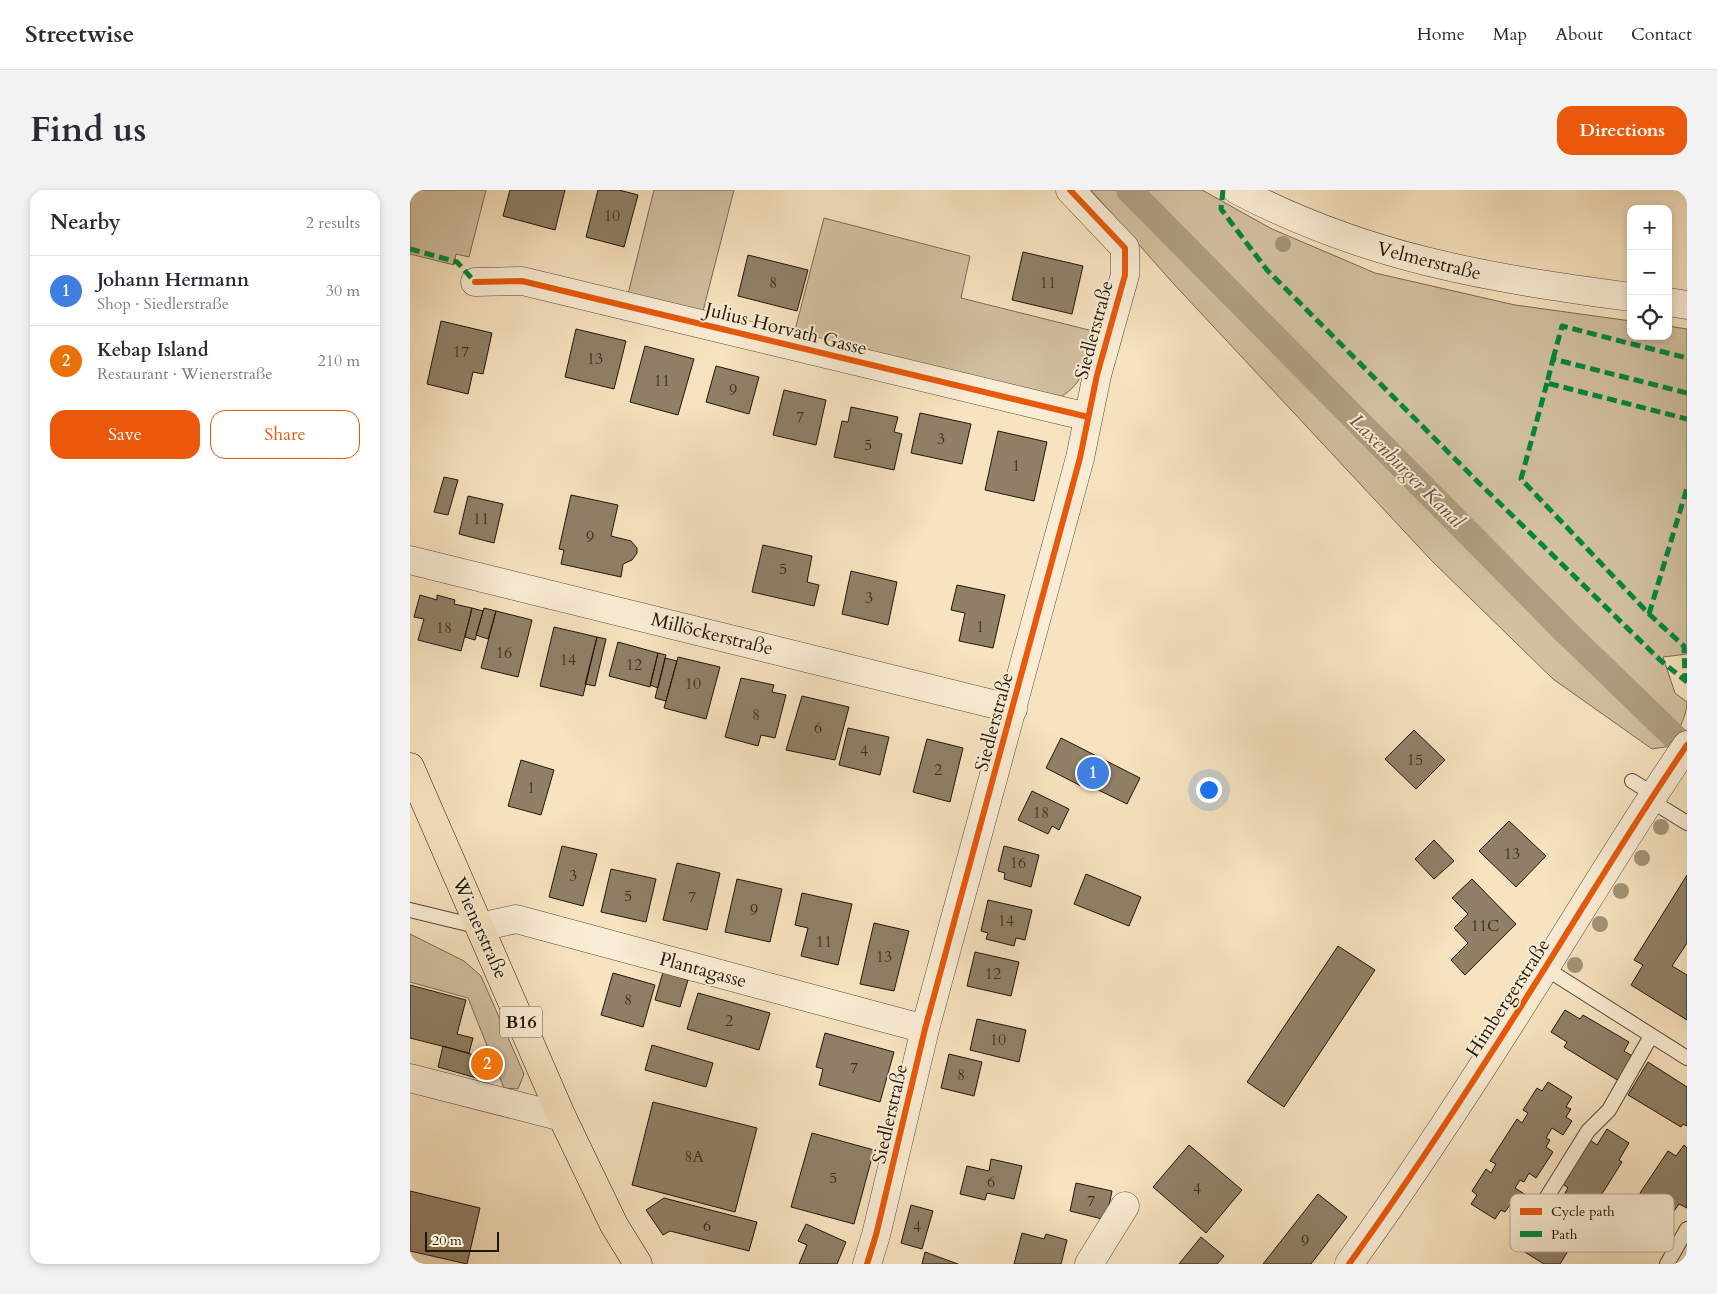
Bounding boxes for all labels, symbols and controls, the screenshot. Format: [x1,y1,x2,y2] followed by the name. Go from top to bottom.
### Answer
[25,18,134,51] text: Streetwise
[1417,22,1465,47] text: Home
[1493,22,1527,47] text: Map
[1555,22,1603,47] text: About
[1631,22,1692,47] text: Contact
[30,106,146,154] text: Find us
[1557,106,1687,155] button: Directions
[604,205,620,227] house number: 10
[1627,205,1672,340] map controls
[1627,205,1672,250] button: +
[50,208,121,237] text: Nearby
[306,212,360,234] text: 2 results
[1374,236,1484,286] street label: Velmerstraße
[1627,250,1672,295] button: −
[97,267,249,293] text: Johann Hermann
[769,272,777,294] house number: 8
[1040,272,1056,294] house number: 11
[1068,278,1120,382] street label: Siedlerstraße
[62,280,70,302] text: 1
[326,280,360,302] text: 30 m
[97,293,229,315] text: Shop · Siedlerstraße
[1627,295,1672,340] button: locate
[699,296,870,362] street label: Julius Horvath Gasse
[97,337,209,363] text: Kebap Island
[453,341,469,363] house number: 17
[587,348,603,370] house number: 13
[62,350,70,372] text: 2
[318,350,360,372] text: 210 m
[97,363,273,385] text: Restaurant · Wienerstraße
[654,370,670,392] house number: 11
[729,379,737,401] house number: 9
[796,406,804,428] house number: 7
[1344,408,1471,535] water label: Laxenburger Kanal
[50,410,200,459] button: Save
[210,410,360,459] button: Share
[937,428,945,450] house number: 3
[864,434,872,456] house number: 5
[1012,455,1020,477] house number: 1
[473,508,489,530] house number: 11
[586,526,594,548] house number: 9
[779,558,787,580] house number: 5
[865,587,873,609] house number: 3
[648,606,776,662] street label: Millöckerstraße
[976,616,984,638] house number: 1
[436,617,452,639] house number: 18
[496,642,512,664] house number: 16
[560,649,576,671] house number: 14
[626,654,642,676] house number: 12
[968,670,1020,774] street label: Siedlerstraße
[685,673,701,695] house number: 10
[752,704,760,726] house number: 8
[814,717,822,739] house number: 6
[860,740,868,762] house number: 4
[1407,749,1423,771] house number: 15
[1077,754,1109,792] pin: 1
[934,759,942,781] house number: 2
[527,777,535,799] house number: 1
[1196,777,1222,803] your location
[1033,802,1049,824] house number: 18
[1504,843,1520,865] house number: 13
[1010,852,1026,874] house number: 16
[569,865,577,887] house number: 3
[446,872,514,983] street label: Wienerstraße
[624,885,632,907] house number: 5
[688,886,696,908] house number: 7
[750,899,758,921] house number: 9
[998,910,1014,932] house number: 14
[1471,915,1499,937] house number: 11C
[816,931,832,953] house number: 11
[1460,934,1556,1062] street label: Himbergerstraße
[656,946,750,994] street label: Plantagasse
[876,946,892,968] house number: 13
[985,963,1001,985] house number: 12
[624,989,632,1011] house number: 8
[500,1006,542,1038] road number: B16
[725,1010,733,1032] house number: 2
[990,1029,1006,1051] house number: 10
[471,1045,503,1083] pin: 2
[850,1057,858,1079] house number: 7
[866,1062,914,1166] street label: Siedlerstraße
[957,1064,965,1086] house number: 8
[684,1146,704,1168] house number: 8A
[829,1167,837,1189] house number: 5
[987,1171,995,1193] house number: 6
[1193,1178,1201,1200] house number: 4
[1087,1190,1095,1212] house number: 7
[1510,1194,1674,1252] legend
[1551,1202,1615,1221] text: Cycle path
[703,1215,711,1237] house number: 6
[913,1216,921,1238] house number: 4
[1551,1225,1578,1244] text: Path
[425,1229,499,1252] scale bar
[1301,1230,1309,1252] house number: 9
[432,1231,462,1250] text: 20 m

